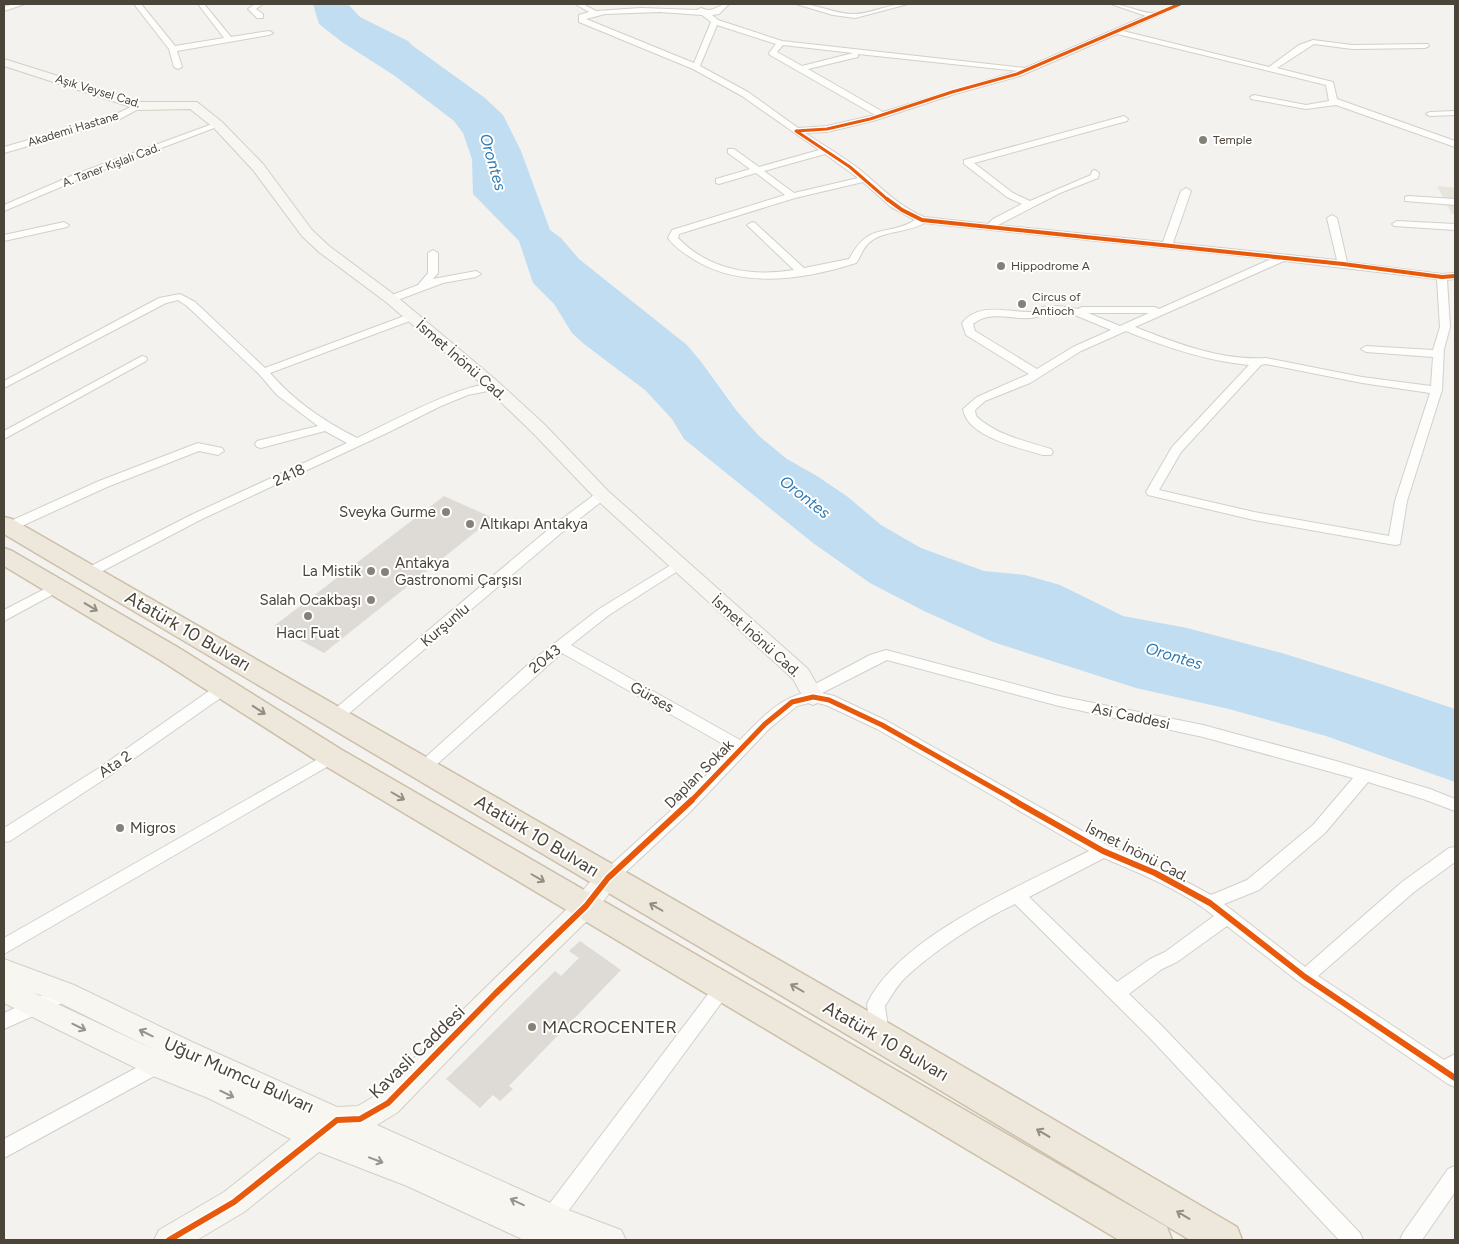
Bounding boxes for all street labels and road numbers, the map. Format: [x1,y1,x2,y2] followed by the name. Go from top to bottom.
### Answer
[54,71,142,111] street label: Aşık Veysel Cad.
[26,108,120,149] street label: Akademi Hastane
[60,140,162,190] street label: A. Taner Kışlalı Cad.
[412,316,510,404] street label: İsmet İnönü Cad.
[270,460,308,490] street label: 2418
[121,586,255,676] street label: Atatürk 10 Bulvarı
[708,591,804,681] street label: İsmet İnönü Cad.
[417,599,473,651] street label: Kurşunlu
[526,641,564,677] street label: 2043
[627,678,677,716] street label: Gürses
[1090,699,1172,733] street label: Asi Caddesi
[661,735,738,812] street label: Daplan Sokak
[95,747,135,781] street label: Ata 2
[471,790,603,882] street label: Atatürk 10 Bulvarı
[1082,818,1192,886] street label: İsmet İnönü Cad.
[819,996,953,1086] street label: Atatürk 10 Bulvarı
[364,1001,470,1103] street label: Kavasli Caddesi
[160,1032,318,1118] street label: Uğur Mumcu Bulvarı

